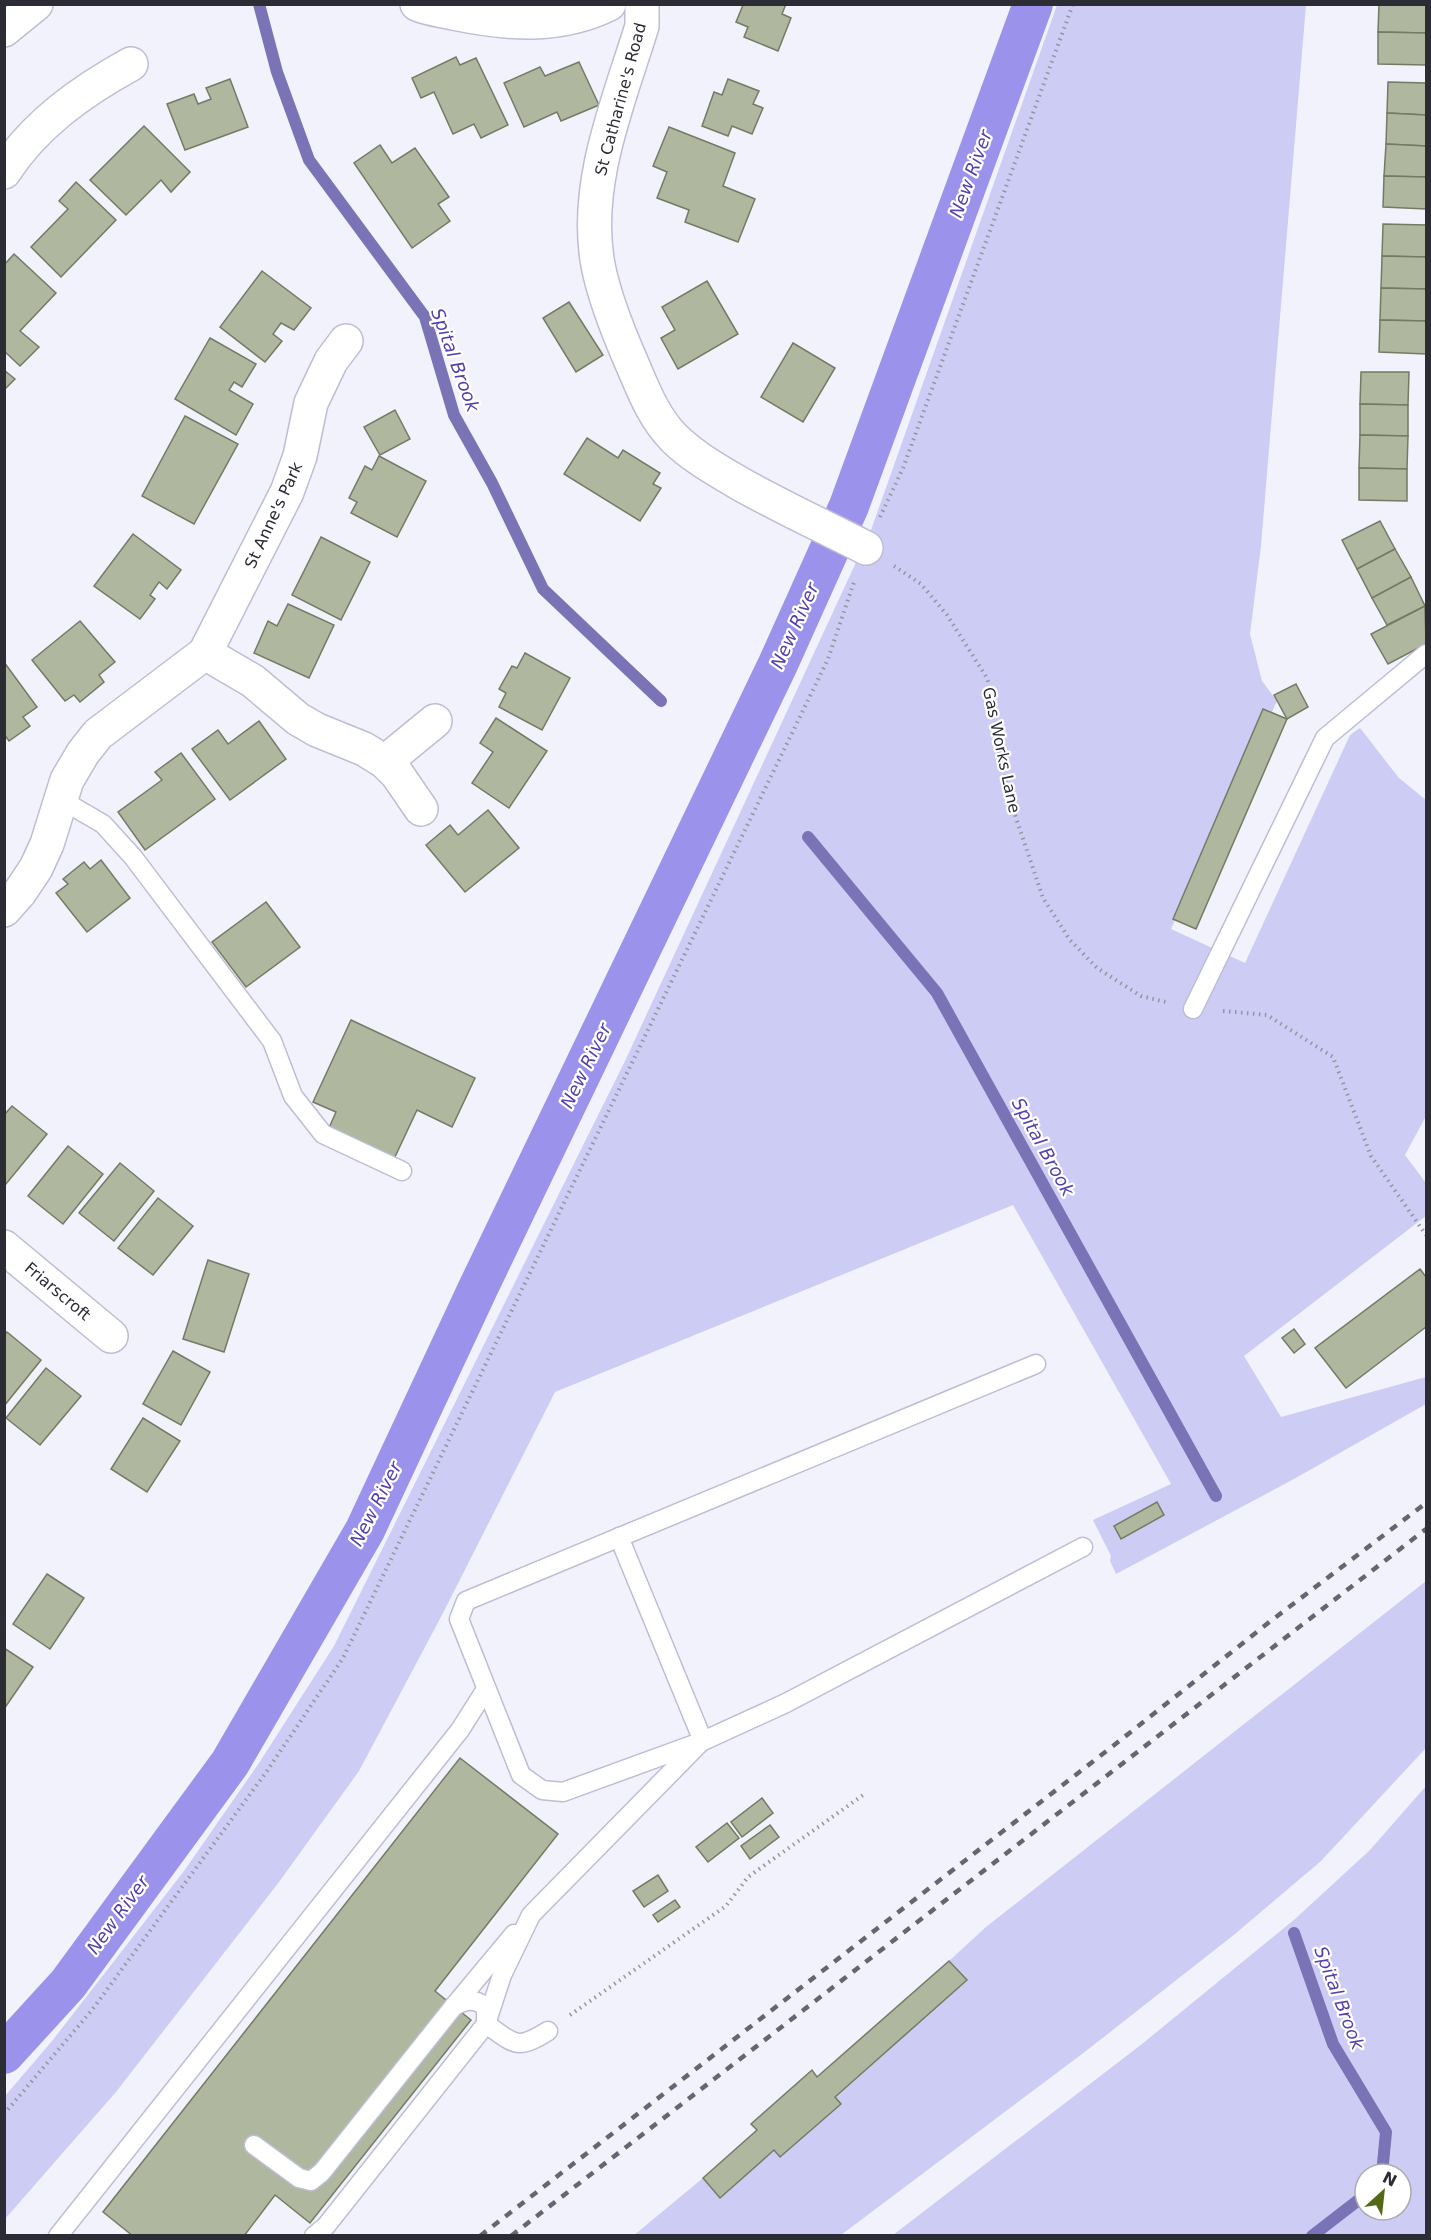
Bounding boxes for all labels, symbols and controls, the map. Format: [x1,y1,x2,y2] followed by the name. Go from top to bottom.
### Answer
[591,21,650,178] street label: St Catharine's Road
[945,126,997,220] water label: New River
[427,305,484,416] water label: Spital Brook
[241,458,307,571] street label: St Anne's Park
[766,578,823,672] water label: New River
[979,685,1024,815] street label: Gas Works Lane
[556,1019,616,1112] water label: New River
[1008,1094,1080,1201] water label: Spital Brook
[21,1258,95,1324] street label: Friarscroft
[345,1457,406,1549] water label: New River
[82,1870,154,1958] water label: New River
[1310,1943,1369,2054] water label: Spital Brook
[1353,2162,1413,2222] north arrow
[1379,2168,1400,2191] text: N

